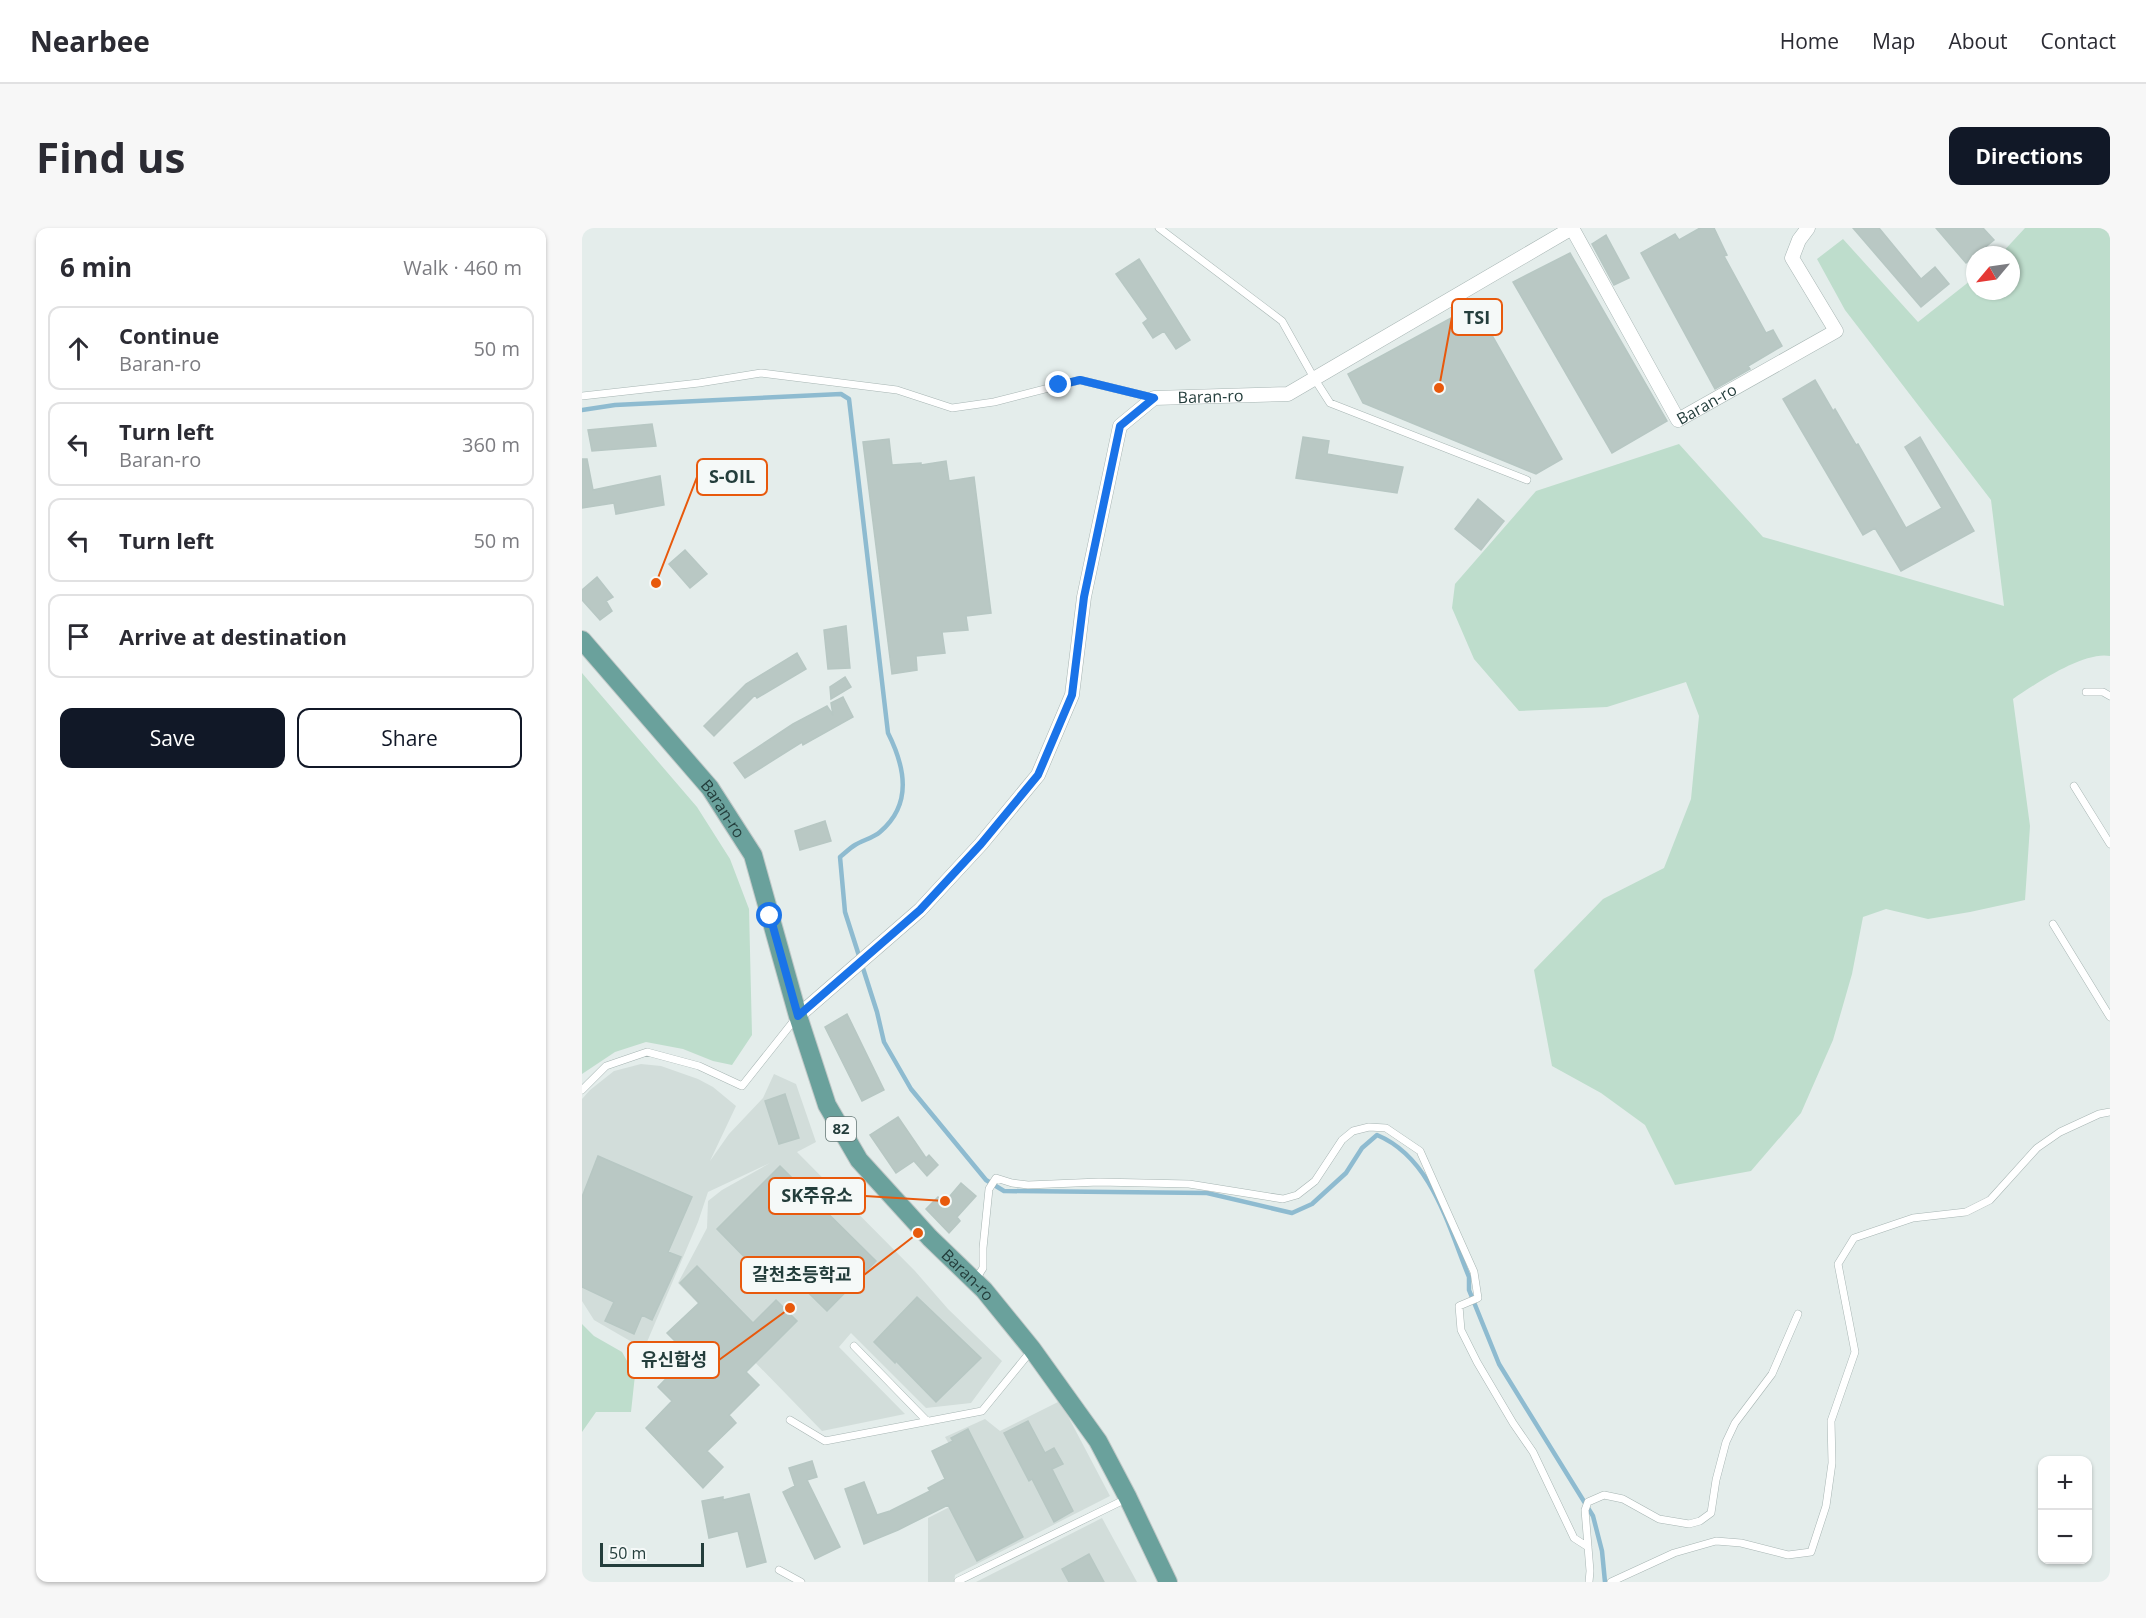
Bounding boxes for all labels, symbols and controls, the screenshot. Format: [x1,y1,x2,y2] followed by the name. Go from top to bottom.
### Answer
[30,22,150,60] text: Nearbee
[1780,27,1839,55] text: Home
[1872,27,1915,55] text: Map
[1948,27,2008,55] text: About
[2041,27,2116,55] text: Contact
[1949,127,2110,185] button: Directions
[36,128,185,185] text: Find us
[1966,246,2020,300] north arrow
[60,249,132,285] text: 6 min
[403,254,522,281] text: Walk · 460 m
[1452,299,1502,335] callout: TSI
[1464,305,1490,329] text: TSI
[119,320,219,350] text: Continue
[62,332,95,365] icon: ahead
[473,335,520,362] text: 50 m
[119,350,201,377] text: Baran-ro
[1045,371,1071,397] route end
[1672,378,1741,430] street label: Baran-ro
[1177,384,1244,408] street label: Baran-ro
[119,416,214,446] text: Turn left
[62,428,95,461] icon: left
[462,431,520,458] text: 360 m
[119,446,201,473] text: Baran-ro
[697,459,767,495] callout: S-OIL
[709,464,755,488] text: S-OIL
[62,524,95,557] icon: left
[119,525,214,555] text: Turn left
[473,527,520,554] text: 50 m
[62,620,95,653] icon: arrive
[119,621,347,651] text: Arrive at destination
[60,708,285,768] button: Save
[297,708,522,768] button: Share
[696,774,750,842] street label: Baran-ro
[756,902,782,928] route start
[826,1117,856,1141] road number: 82
[769,1178,865,1214] callout: SK주유소
[781,1183,853,1207] text: SK주유소
[937,1244,999,1305] street label: Baran-ro
[741,1257,864,1293] callout: 갈천초등학교
[752,1262,852,1286] text: 갈천초등학교
[628,1342,719,1378] callout: 유신합성
[641,1347,707,1371] text: 유신합성
[2038,1456,2092,1564] map controls
[2038,1456,2092,1510] button: +
[2038,1510,2092,1564] button: −
[600,1540,704,1568] scale bar
[609,1542,646,1564] text: 50 m

